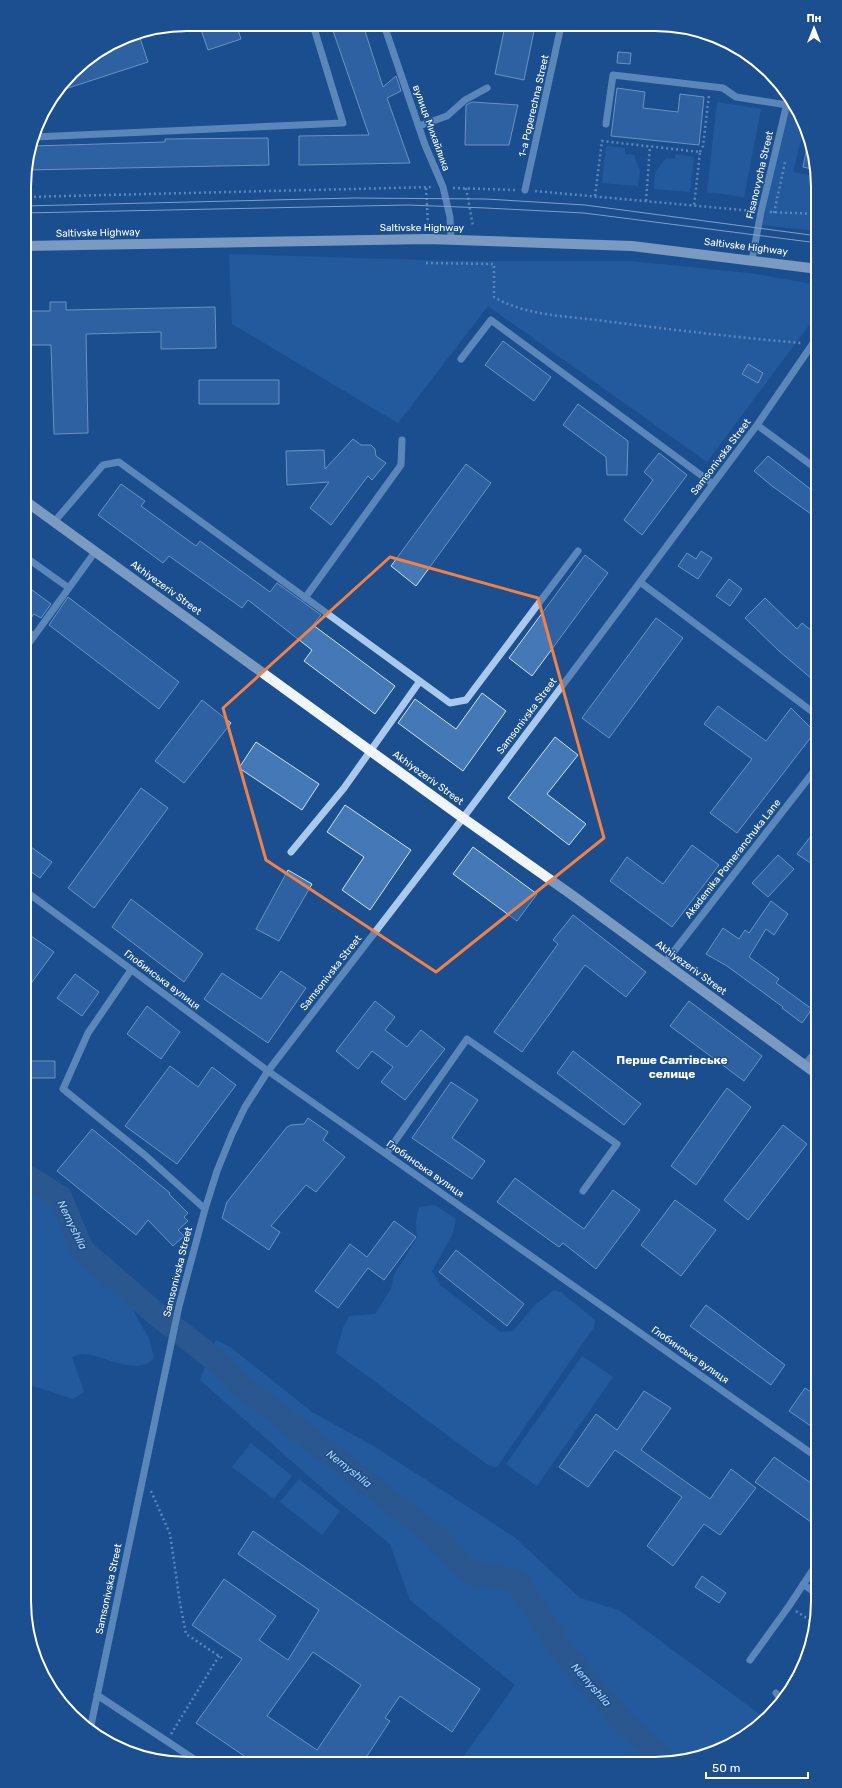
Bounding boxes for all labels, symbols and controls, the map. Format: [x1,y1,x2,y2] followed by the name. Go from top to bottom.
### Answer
[794,8,834,48] north arrow
[806,12,822,25] text: Пн
[516,54,552,158] street label: 1-a Poperechna Street
[410,83,452,173] street label: вулиця Михайлика
[744,130,776,220] street label: Fisanovycha Street
[380,222,465,234] street label: Saltivske Highway
[56,226,141,240] street label: Saltivske Highway
[703,236,789,258] street label: Saltivske Highway
[688,416,754,497] street label: Samsonivska Street
[128,558,204,618] street label: Akhiyezeriv Street
[494,675,560,756] street label: Samsonivska Street
[390,748,466,808] street label: Akhiyezeriv Street
[683,796,784,921] street label: Akademika Pomeranchuka Lane
[298,933,364,1013] street label: Samsonivska Street
[653,938,729,998] street label: Akhiyezeriv Street
[122,948,202,1012] street label: Глобинська вулиця
[616,1053,728,1081] district label: Перше Салтівське селище
[384,1138,466,1200] street label: Глобинська вулиця
[54,1198,90,1252] water label: Nemyshlia
[161,1226,195,1318] street label: Samsonivska Street
[649,1324,731,1386] street label: Глобинська вулиця
[324,1447,374,1491] water label: Nemyshlia
[94,1542,124,1635] street label: Samsonivska Street
[569,1661,614,1710] water label: Nemyshlia
[706,1754,808,1780] scale bar
[712,1761,740,1775] text: 50 m

